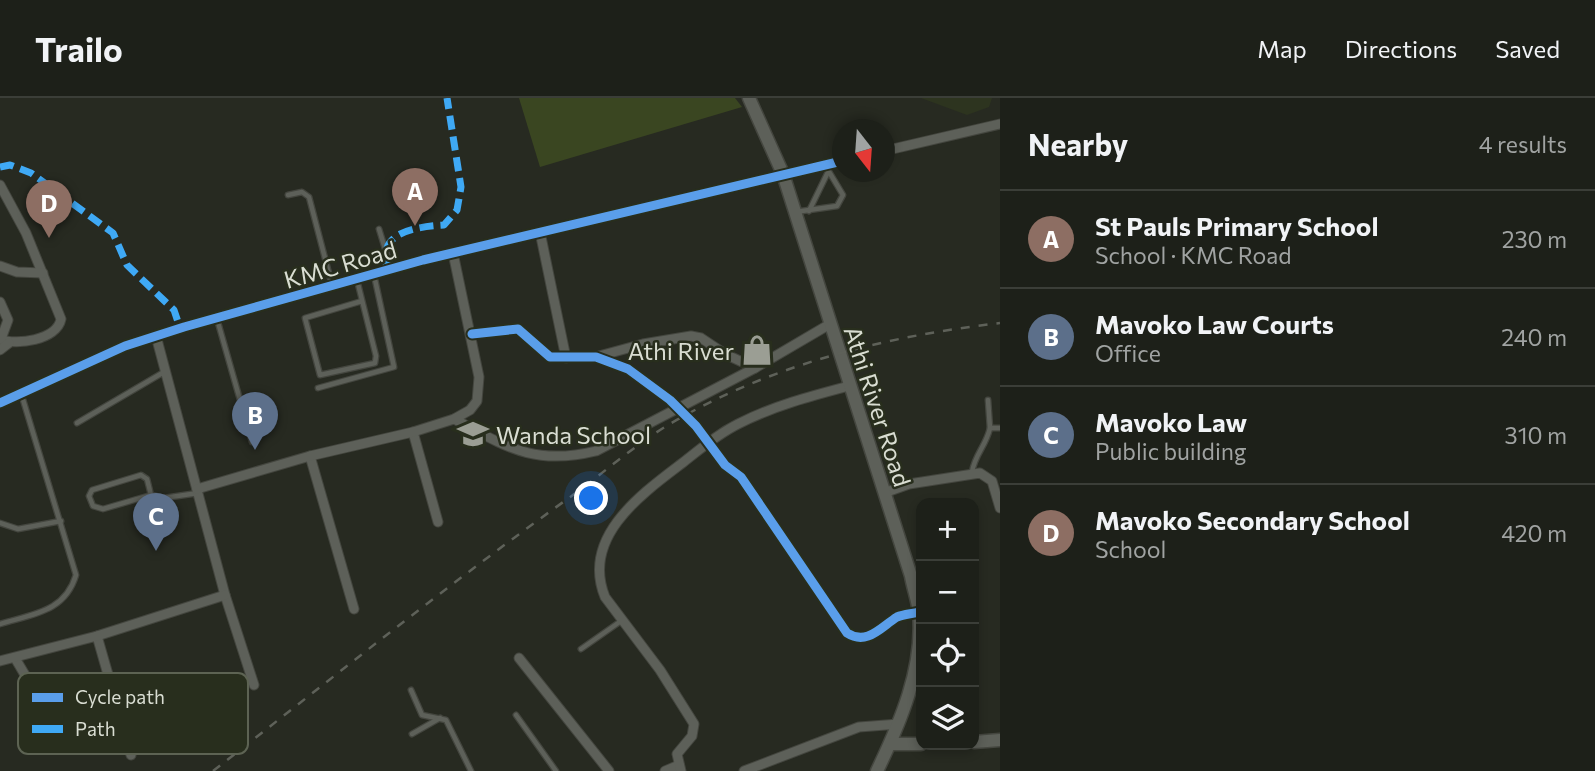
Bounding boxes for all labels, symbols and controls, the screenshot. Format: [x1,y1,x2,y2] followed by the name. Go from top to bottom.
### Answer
[35,28,123,69] text: Trailo
[1257,34,1307,63] text: Map
[1345,34,1457,63] text: Directions
[1495,34,1560,63] text: Saved
[832,119,895,182] north arrow
[1028,125,1128,162] text: Nearby
[1479,130,1567,158] text: 4 results
[392,168,438,226] pin: A
[26,180,72,238] pin: D
[1095,210,1378,241] text: St Pauls Primary School
[1043,225,1059,253] text: A
[1502,225,1567,253] text: 230 m
[280,234,400,294] street label: KMC Road
[1095,241,1292,269] text: School · KMC Road
[1095,308,1334,339] text: Mavoko Law Courts
[838,322,918,490] street label: Athi River Road
[1043,323,1059,351] text: B
[1501,323,1567,351] text: 240 m
[740,333,774,367] shop icon: Athi River
[628,336,734,365] place label: Athi River
[1095,339,1161,367] text: Office
[232,392,278,450] pin: B
[1095,406,1247,437] text: Mavoko Law
[456,417,490,451] school or university icon: Wanda School
[496,420,651,449] place label: Wanda School
[1043,421,1059,449] text: C
[1505,421,1567,449] text: 310 m
[1095,437,1246,465] text: Public building
[574,481,608,515] your location
[133,493,179,551] pin: C
[916,498,979,750] map controls
[916,498,979,561] button: +
[1095,504,1410,535] text: Mavoko Secondary School
[1043,519,1059,547] text: D
[1501,519,1567,547] text: 420 m
[1095,535,1166,563] text: School
[916,561,979,624] button: −
[916,624,979,687] button: locate
[18,673,248,754] legend
[75,685,165,708] text: Cycle path
[916,687,979,750] button: layers
[75,717,116,740] text: Path

